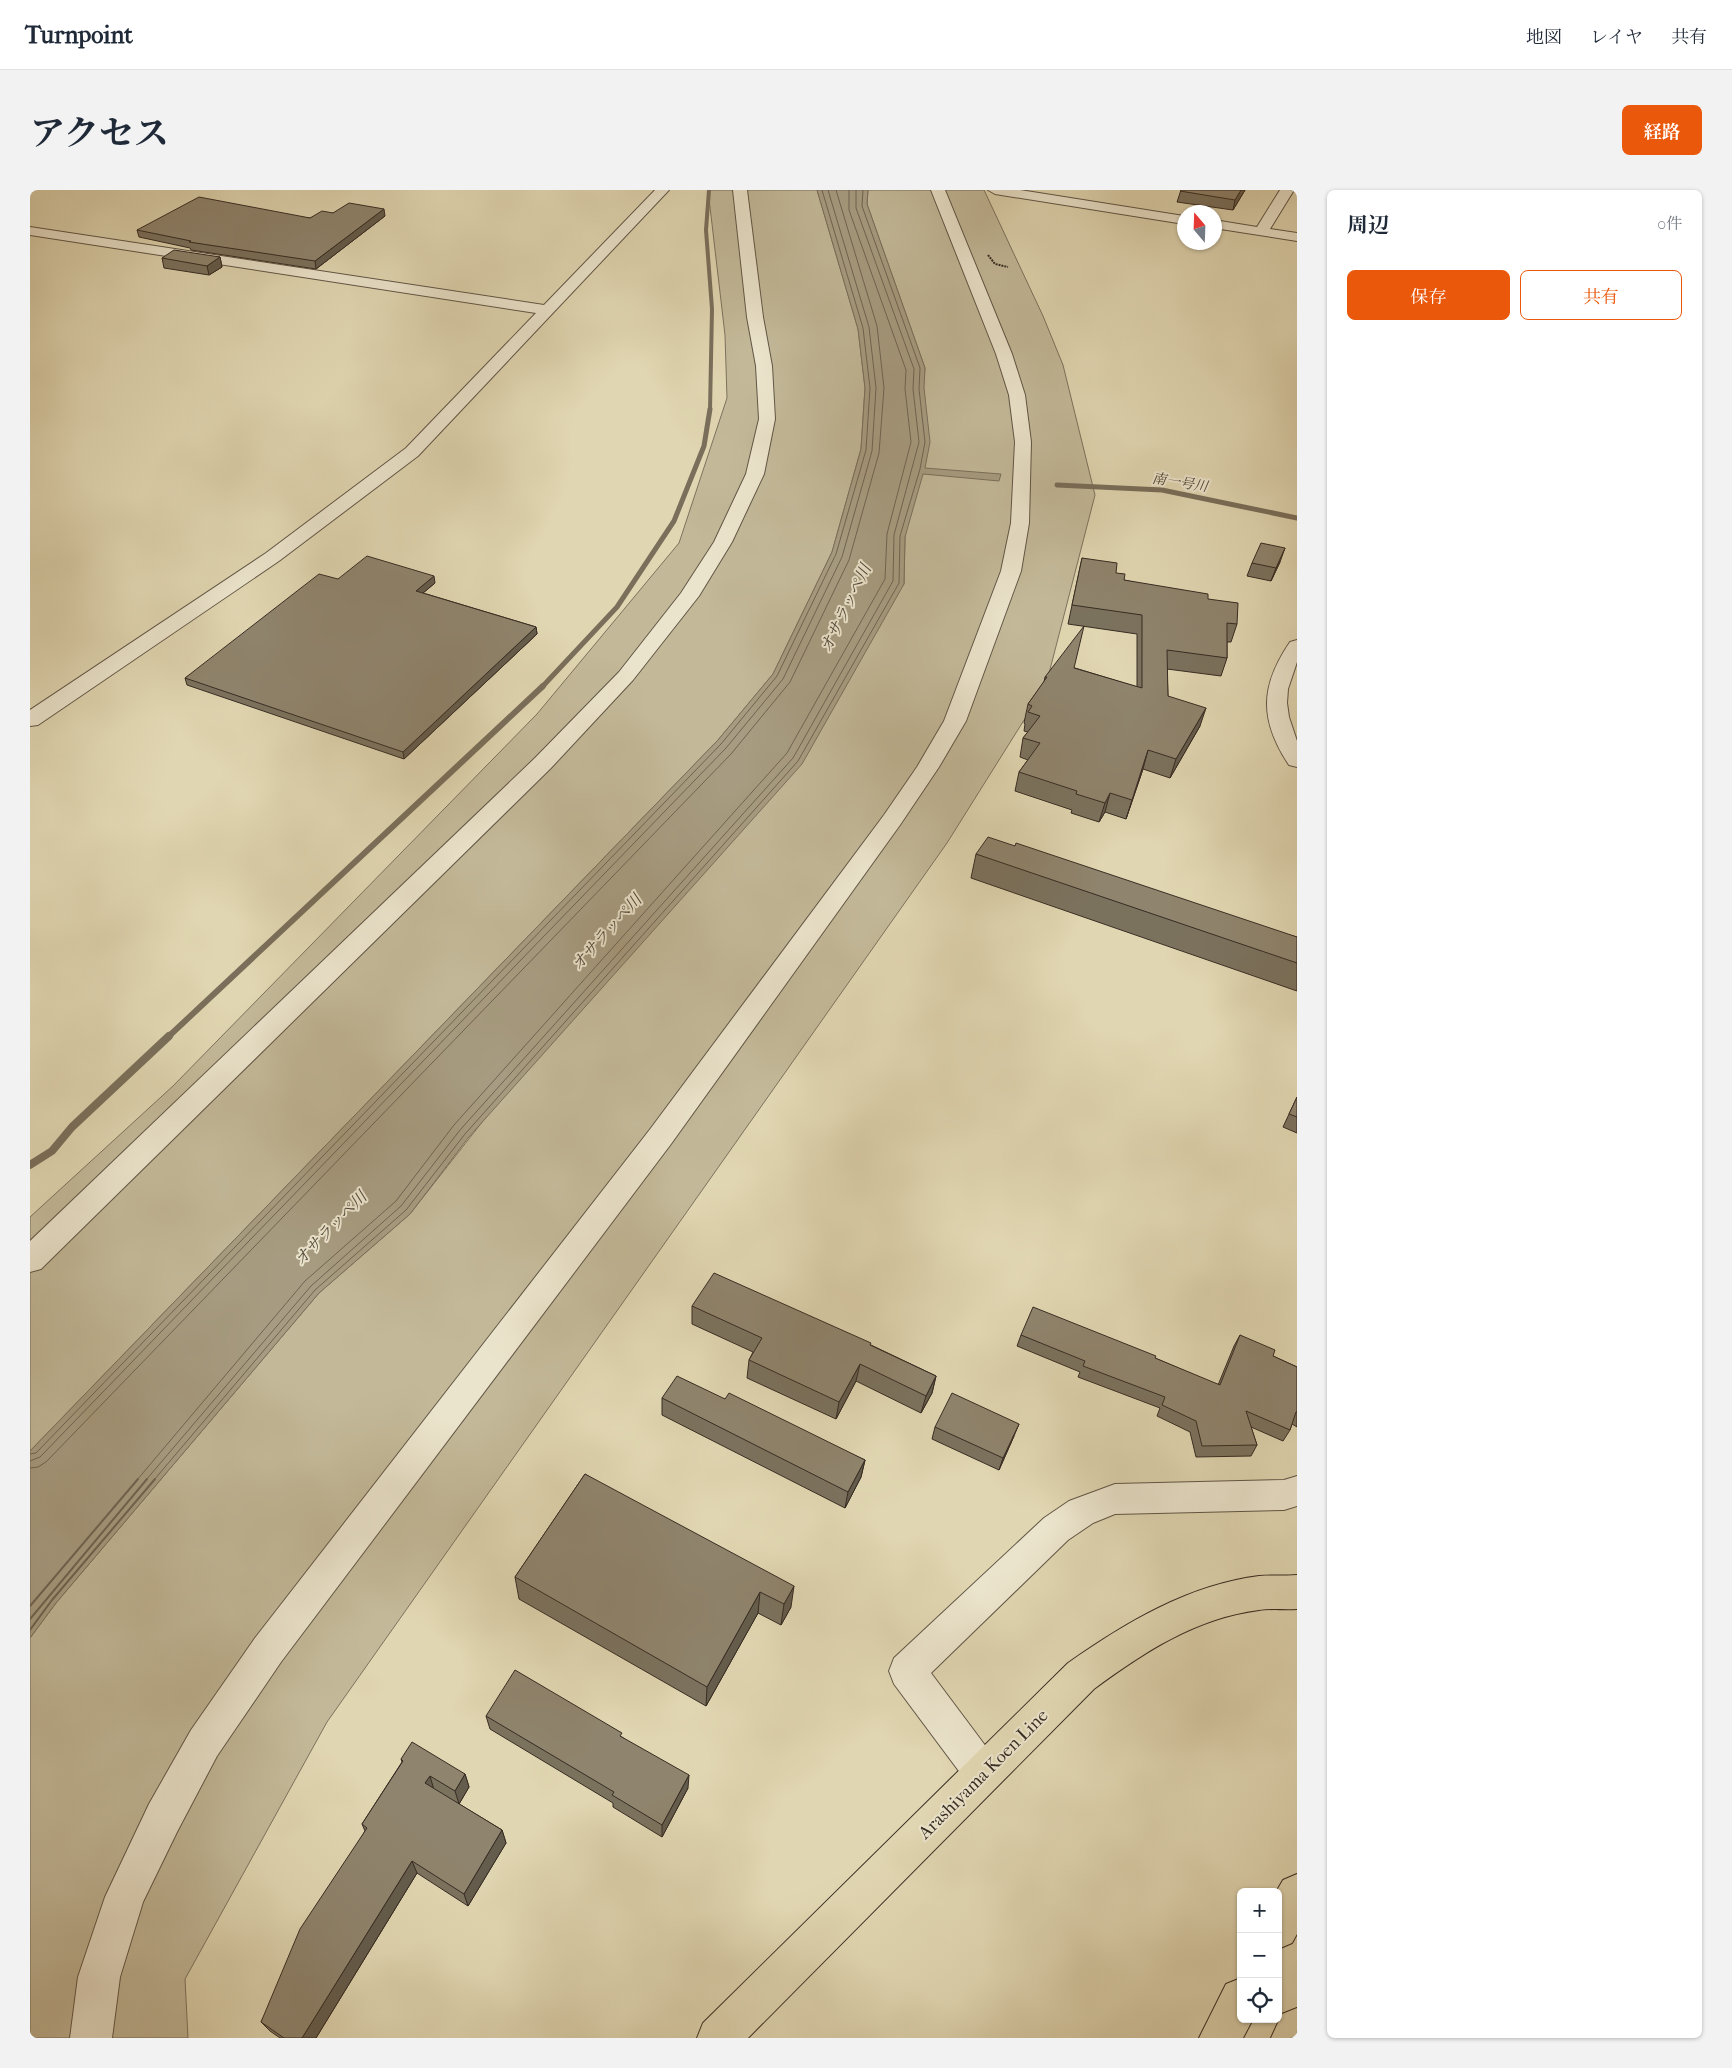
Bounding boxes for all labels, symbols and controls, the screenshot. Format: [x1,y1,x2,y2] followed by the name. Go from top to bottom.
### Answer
[25,21,133,49] text: Turnpoint
[1526,27,1562,48] text: 地図
[1590,27,1643,48] text: レイヤ
[1671,27,1707,48] text: 共有
[1622,105,1702,155] button: 経路
[30,113,169,154] text: アクセス
[1177,205,1222,250] north arrow
[1347,213,1389,237] text: 周辺
[1657,214,1682,233] text: 0件
[1347,270,1510,320] button: 保存
[1520,270,1682,320] button: 共有
[1151,470,1211,496] water label: 南一号川
[816,559,876,655] water label: オサラッペ川
[567,889,647,974] water label: オサラッペ川
[290,1186,372,1269] water label: オサラッペ川
[913,1705,1053,1844] street label: Arashiyama Koen Line
[1237,1888,1282,2023] map controls
[1237,1888,1282,1933] button: +
[1237,1933,1282,1978] button: −
[1237,1978,1282,2023] button: locate

